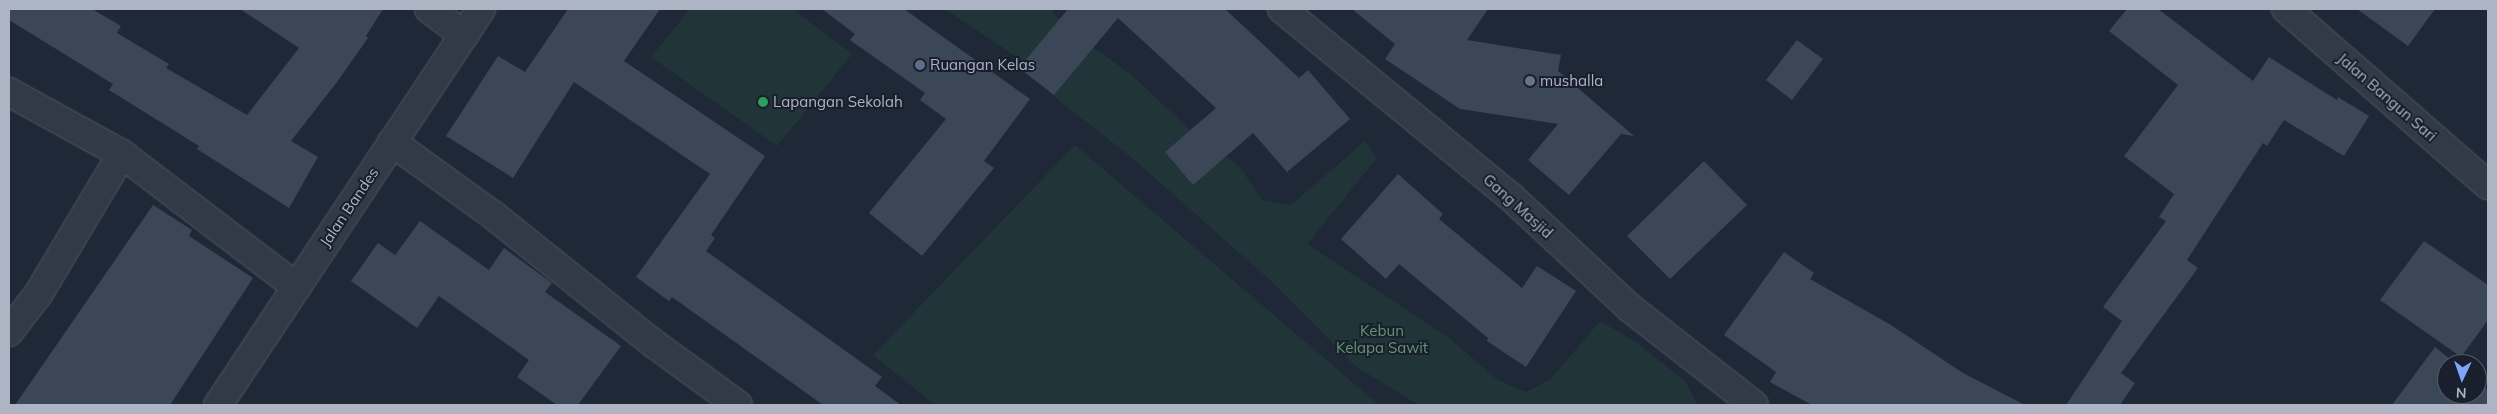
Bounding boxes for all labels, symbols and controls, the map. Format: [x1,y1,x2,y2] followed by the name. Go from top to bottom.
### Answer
[2334,49,2440,145] street label: Jalan Bangun Sari
[930,56,1035,74] place label: Ruangan Kelas
[914,59,926,71] marker: Ruangan Kelas
[1540,72,1603,90] place label: mushalla
[1524,75,1536,87] marker: mushalla
[773,93,903,111] place label: Lapangan Sekolah
[757,96,769,108] marker: Lapangan Sekolah
[316,164,382,250] street label: Jalan Bandes
[1480,170,1556,242] street label: Gang Masjid
[1336,321,1428,356] park label: Kebun Kelapa Sawit
[2437,354,2487,404] north arrow
[2456,384,2467,402] text: N

